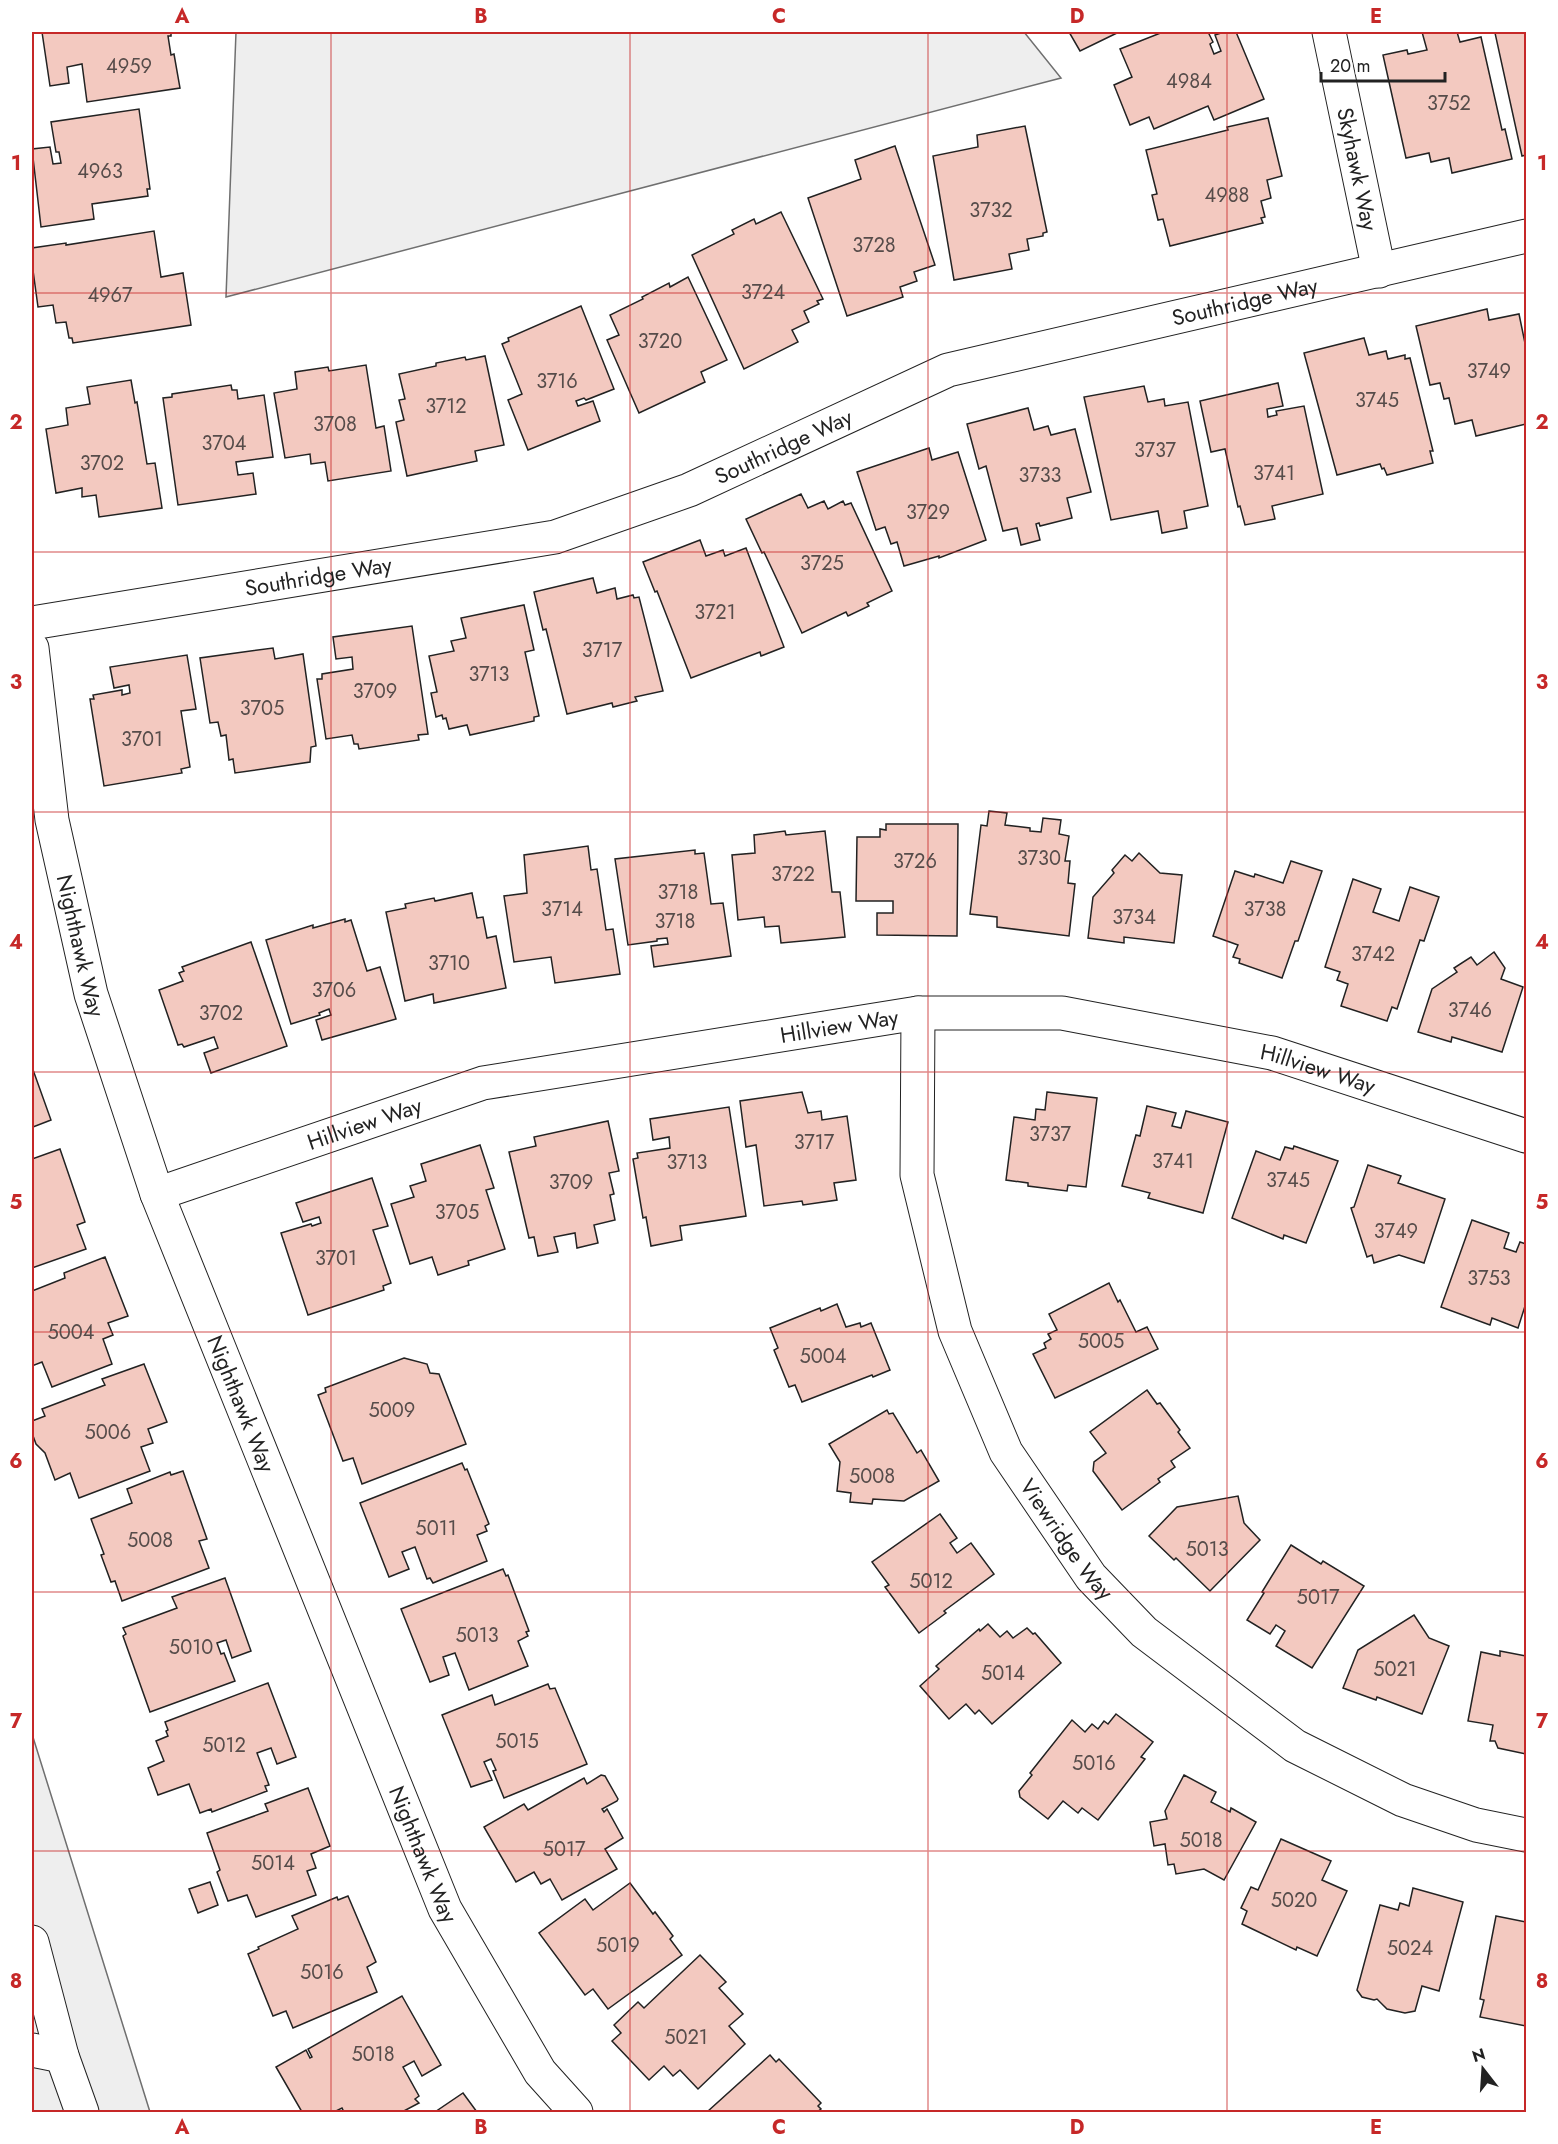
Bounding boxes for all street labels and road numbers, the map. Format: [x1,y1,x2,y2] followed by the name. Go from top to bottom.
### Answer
[1329,105,1386,234] street label: Skyhawk Way
[1169,269,1321,334] street label: Southridge Way
[709,400,858,492] street label: Southridge Way
[242,548,394,604] street label: Southridge Way
[49,871,114,1021] street label: Nighthawk Way
[778,1000,901,1051] street label: Hillview Way
[1258,1035,1380,1102] street label: Hillview Way
[303,1089,426,1158] street label: Hillview Way
[199,1330,284,1477] street label: Nighthawk Way
[1012,1472,1121,1607] street label: Viewridge Way
[381,1781,466,1929] street label: Nighthawk Way

